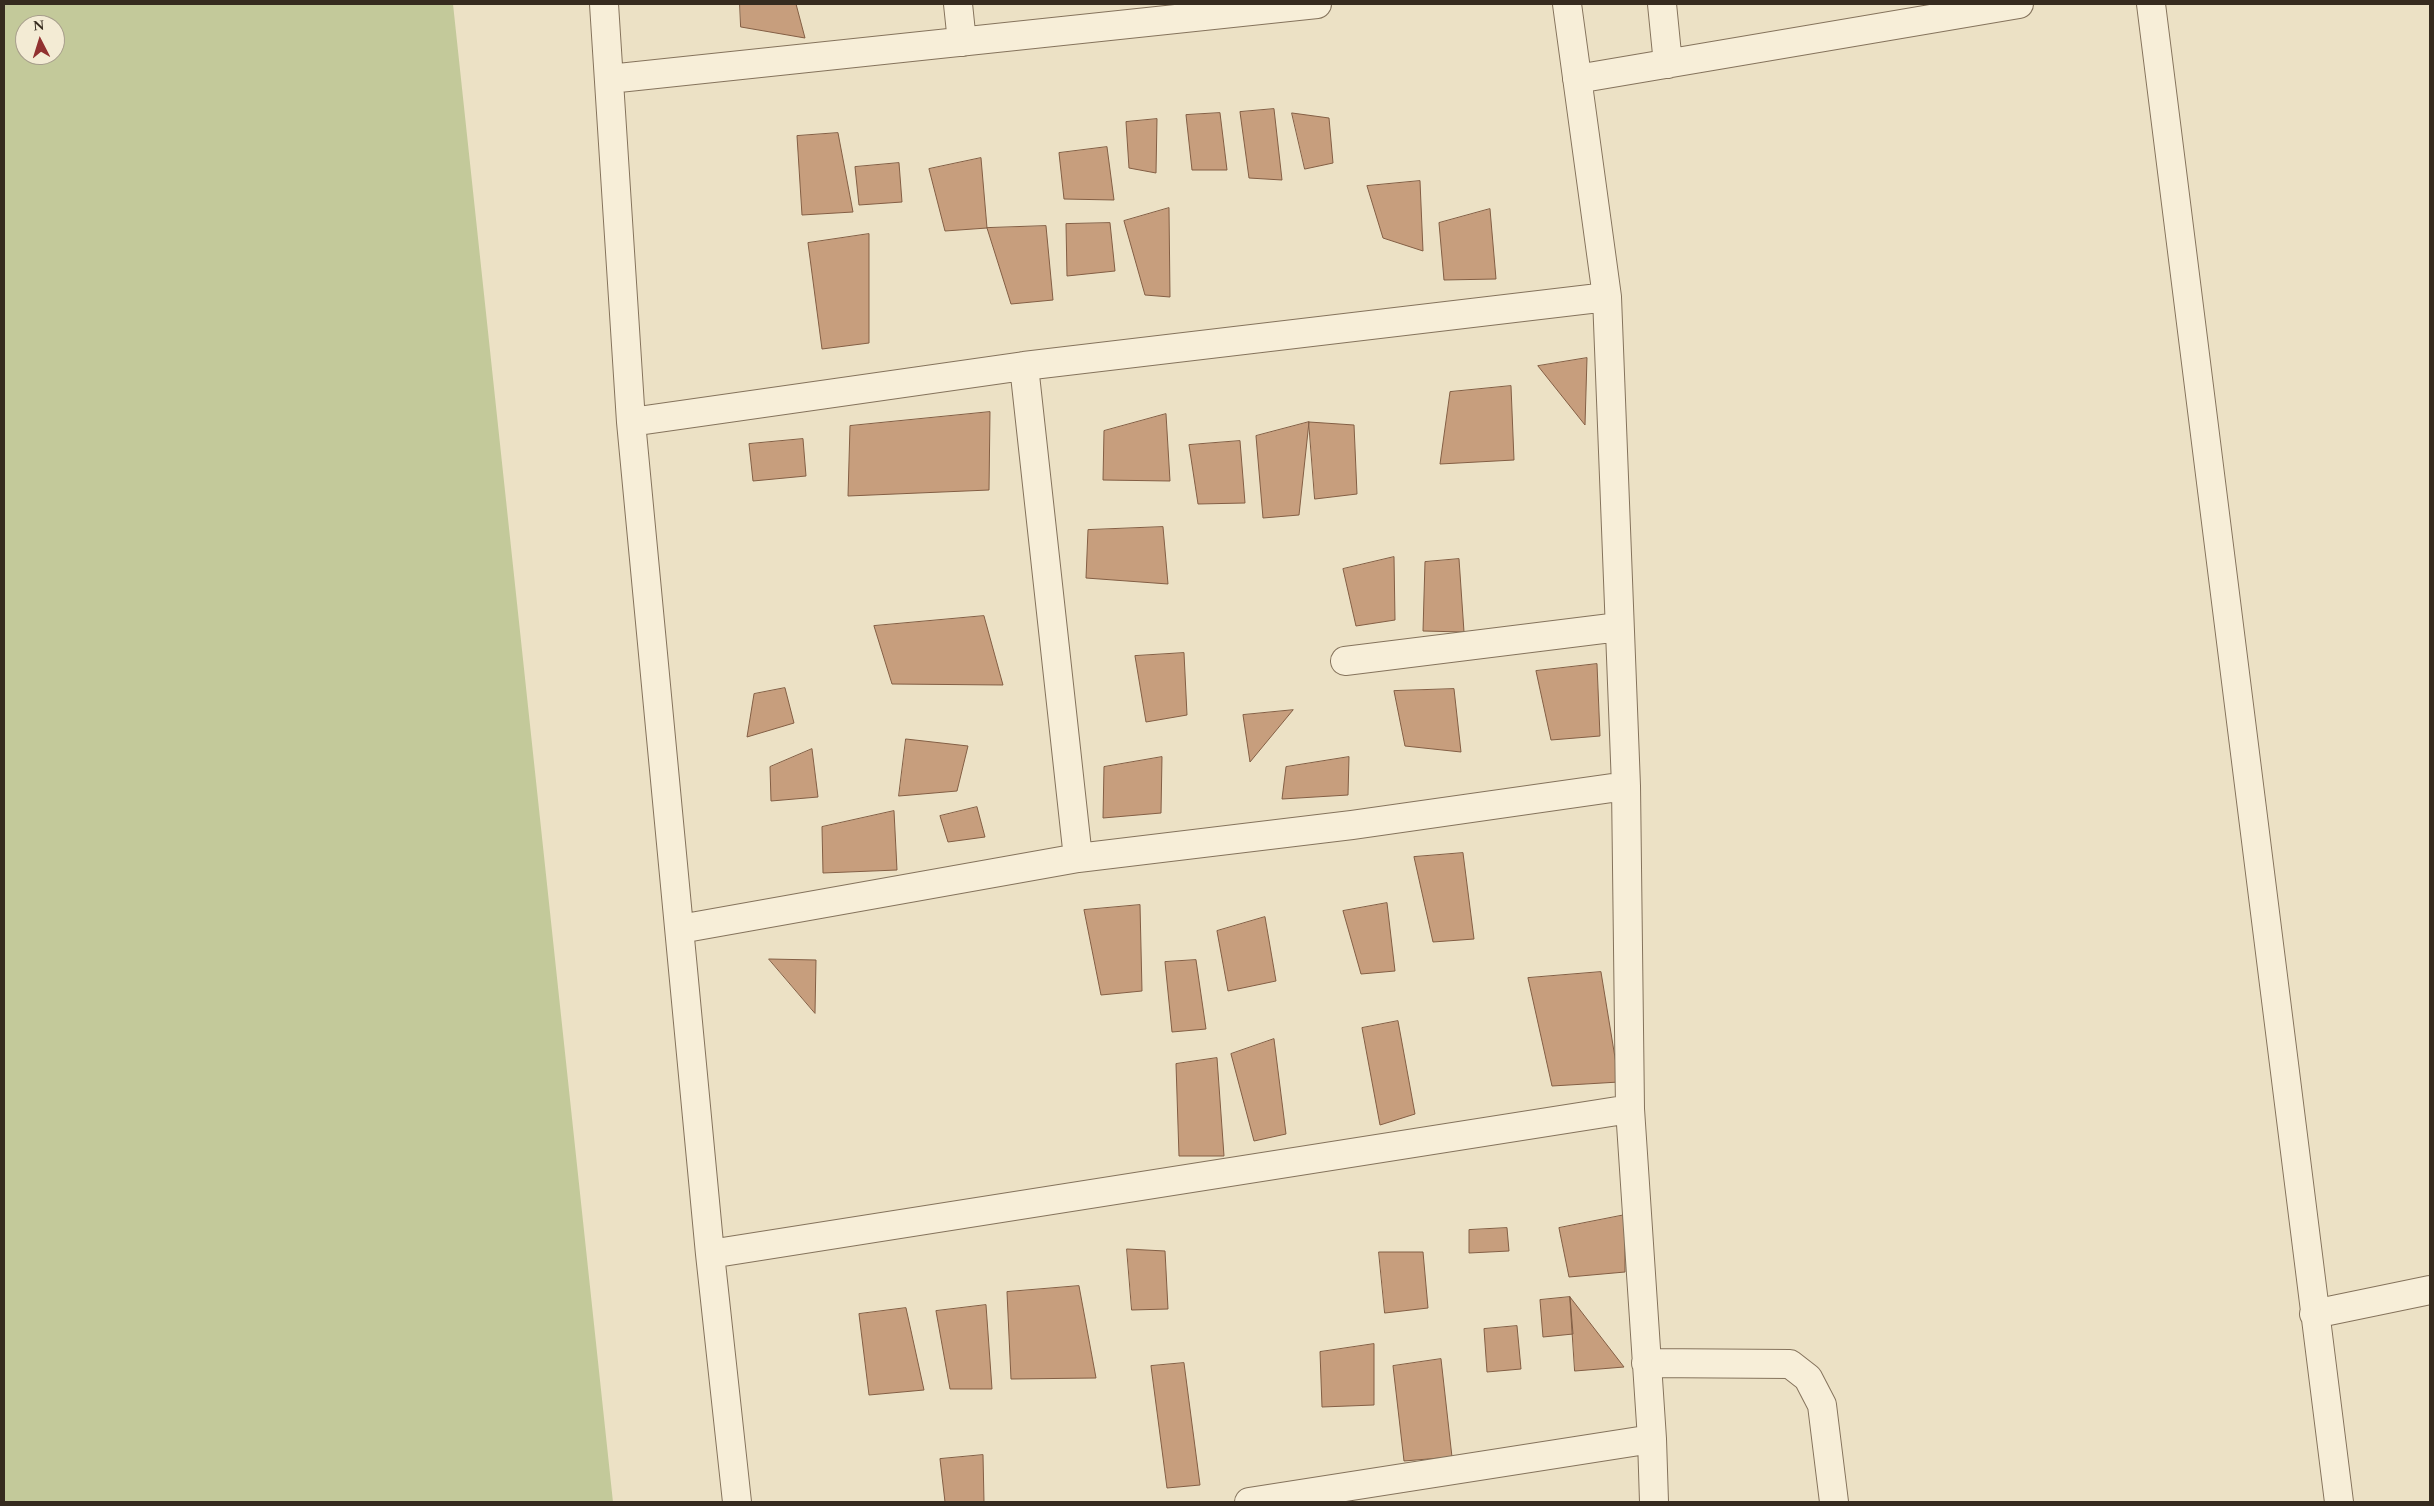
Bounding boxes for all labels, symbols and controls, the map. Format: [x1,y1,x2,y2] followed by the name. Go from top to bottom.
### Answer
[15,15,65,65] north arrow
[32,15,45,37] text: N

